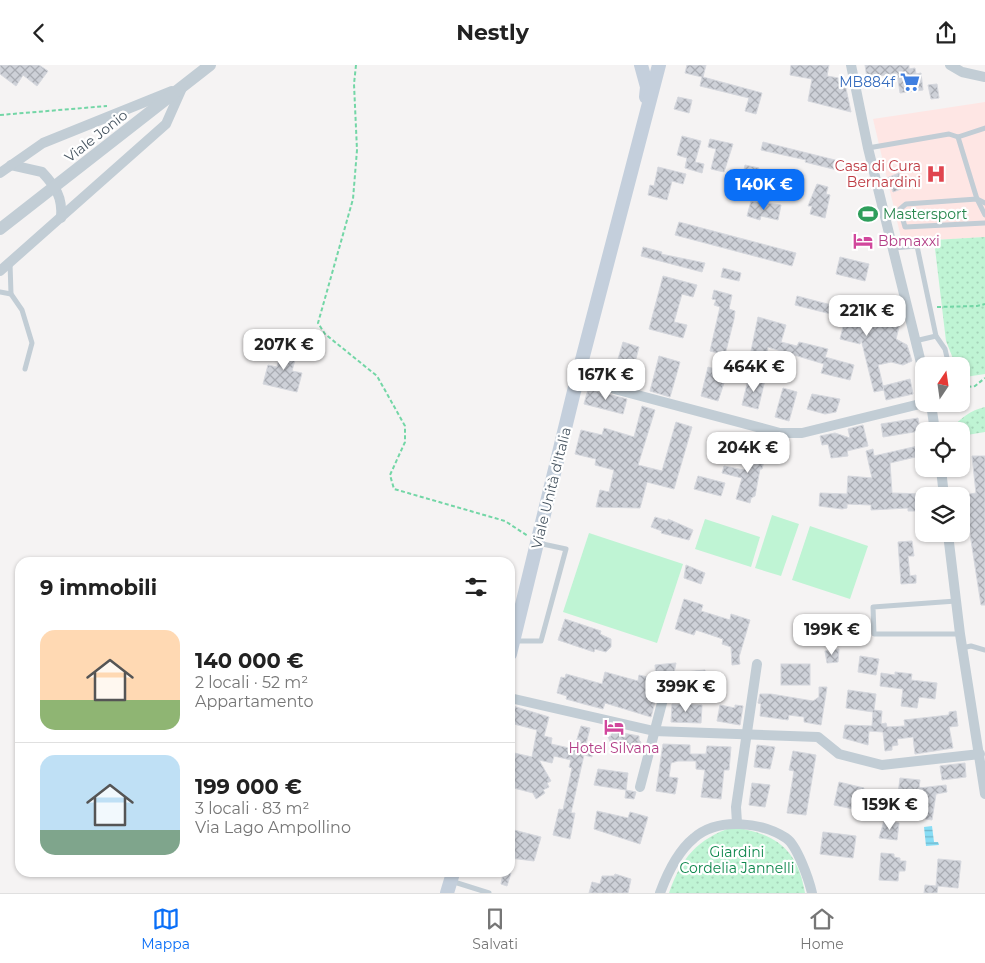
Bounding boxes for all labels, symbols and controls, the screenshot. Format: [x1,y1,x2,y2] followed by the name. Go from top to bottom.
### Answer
[25,19,53,47] icon: back
[456,19,529,46] text: Nestly
[932,19,960,47] icon: share
[899,71,921,93] supermarket icon: MB884f
[839,73,896,91] place label: MB884f
[61,106,131,166] street label: Viale Jonio
[835,157,921,191] place label: Casa di Cura Bernardini
[925,163,947,185] hospital icon: Casa di Cura Bernardini
[723,169,805,211] pin: 140K €
[735,175,793,194] text: 140K €
[857,203,879,225] sports icon: Mastersport
[883,205,968,223] place label: Mastersport
[852,230,874,252] hotel icon: Bbmaxxi
[878,232,940,250] place label: Bbmaxxi
[826,295,908,337] pin: 221K €
[840,301,894,320] text: 221K €
[243,329,325,371] pin: 207K €
[254,335,314,354] text: 207K €
[713,351,795,393] pin: 464K €
[723,357,785,376] text: 464K €
[915,357,970,413] north arrow
[915,357,970,542] map controls
[565,359,647,401] pin: 167K €
[578,365,634,384] text: 167K €
[915,422,970,477] button: locate
[527,425,575,551] street label: Viale Unità d'Italia
[707,431,789,474] pin: 204K €
[718,438,778,457] text: 204K €
[915,487,970,542] button: layers
[462,573,490,601] icon: filters
[40,575,157,600] text: 9 immobili
[791,613,873,656] pin: 199K €
[804,620,860,639] text: 199K €
[195,648,304,673] text: 140 000 €
[80,650,140,710] icon: home
[645,671,727,713] pin: 399K €
[195,673,308,692] text: 2 locali · 52 m²
[656,677,716,696] text: 399K €
[195,692,314,711] text: Appartamento
[603,716,625,738] hotel icon: Hotel Silvana
[569,739,659,757] place label: Hotel Silvana
[195,774,302,799] text: 199 000 €
[80,775,140,835] icon: home
[849,789,931,831] pin: 159K €
[862,795,918,814] text: 159K €
[195,799,309,818] text: 3 locali · 83 m²
[195,818,351,837] text: Via Lago Ampollino
[679,843,795,877] park label: Giardini Cordelia Jannelli
[141,905,190,953] tab: Mappa
[472,905,518,953] tab: Salvati
[800,905,844,953] tab: Home

